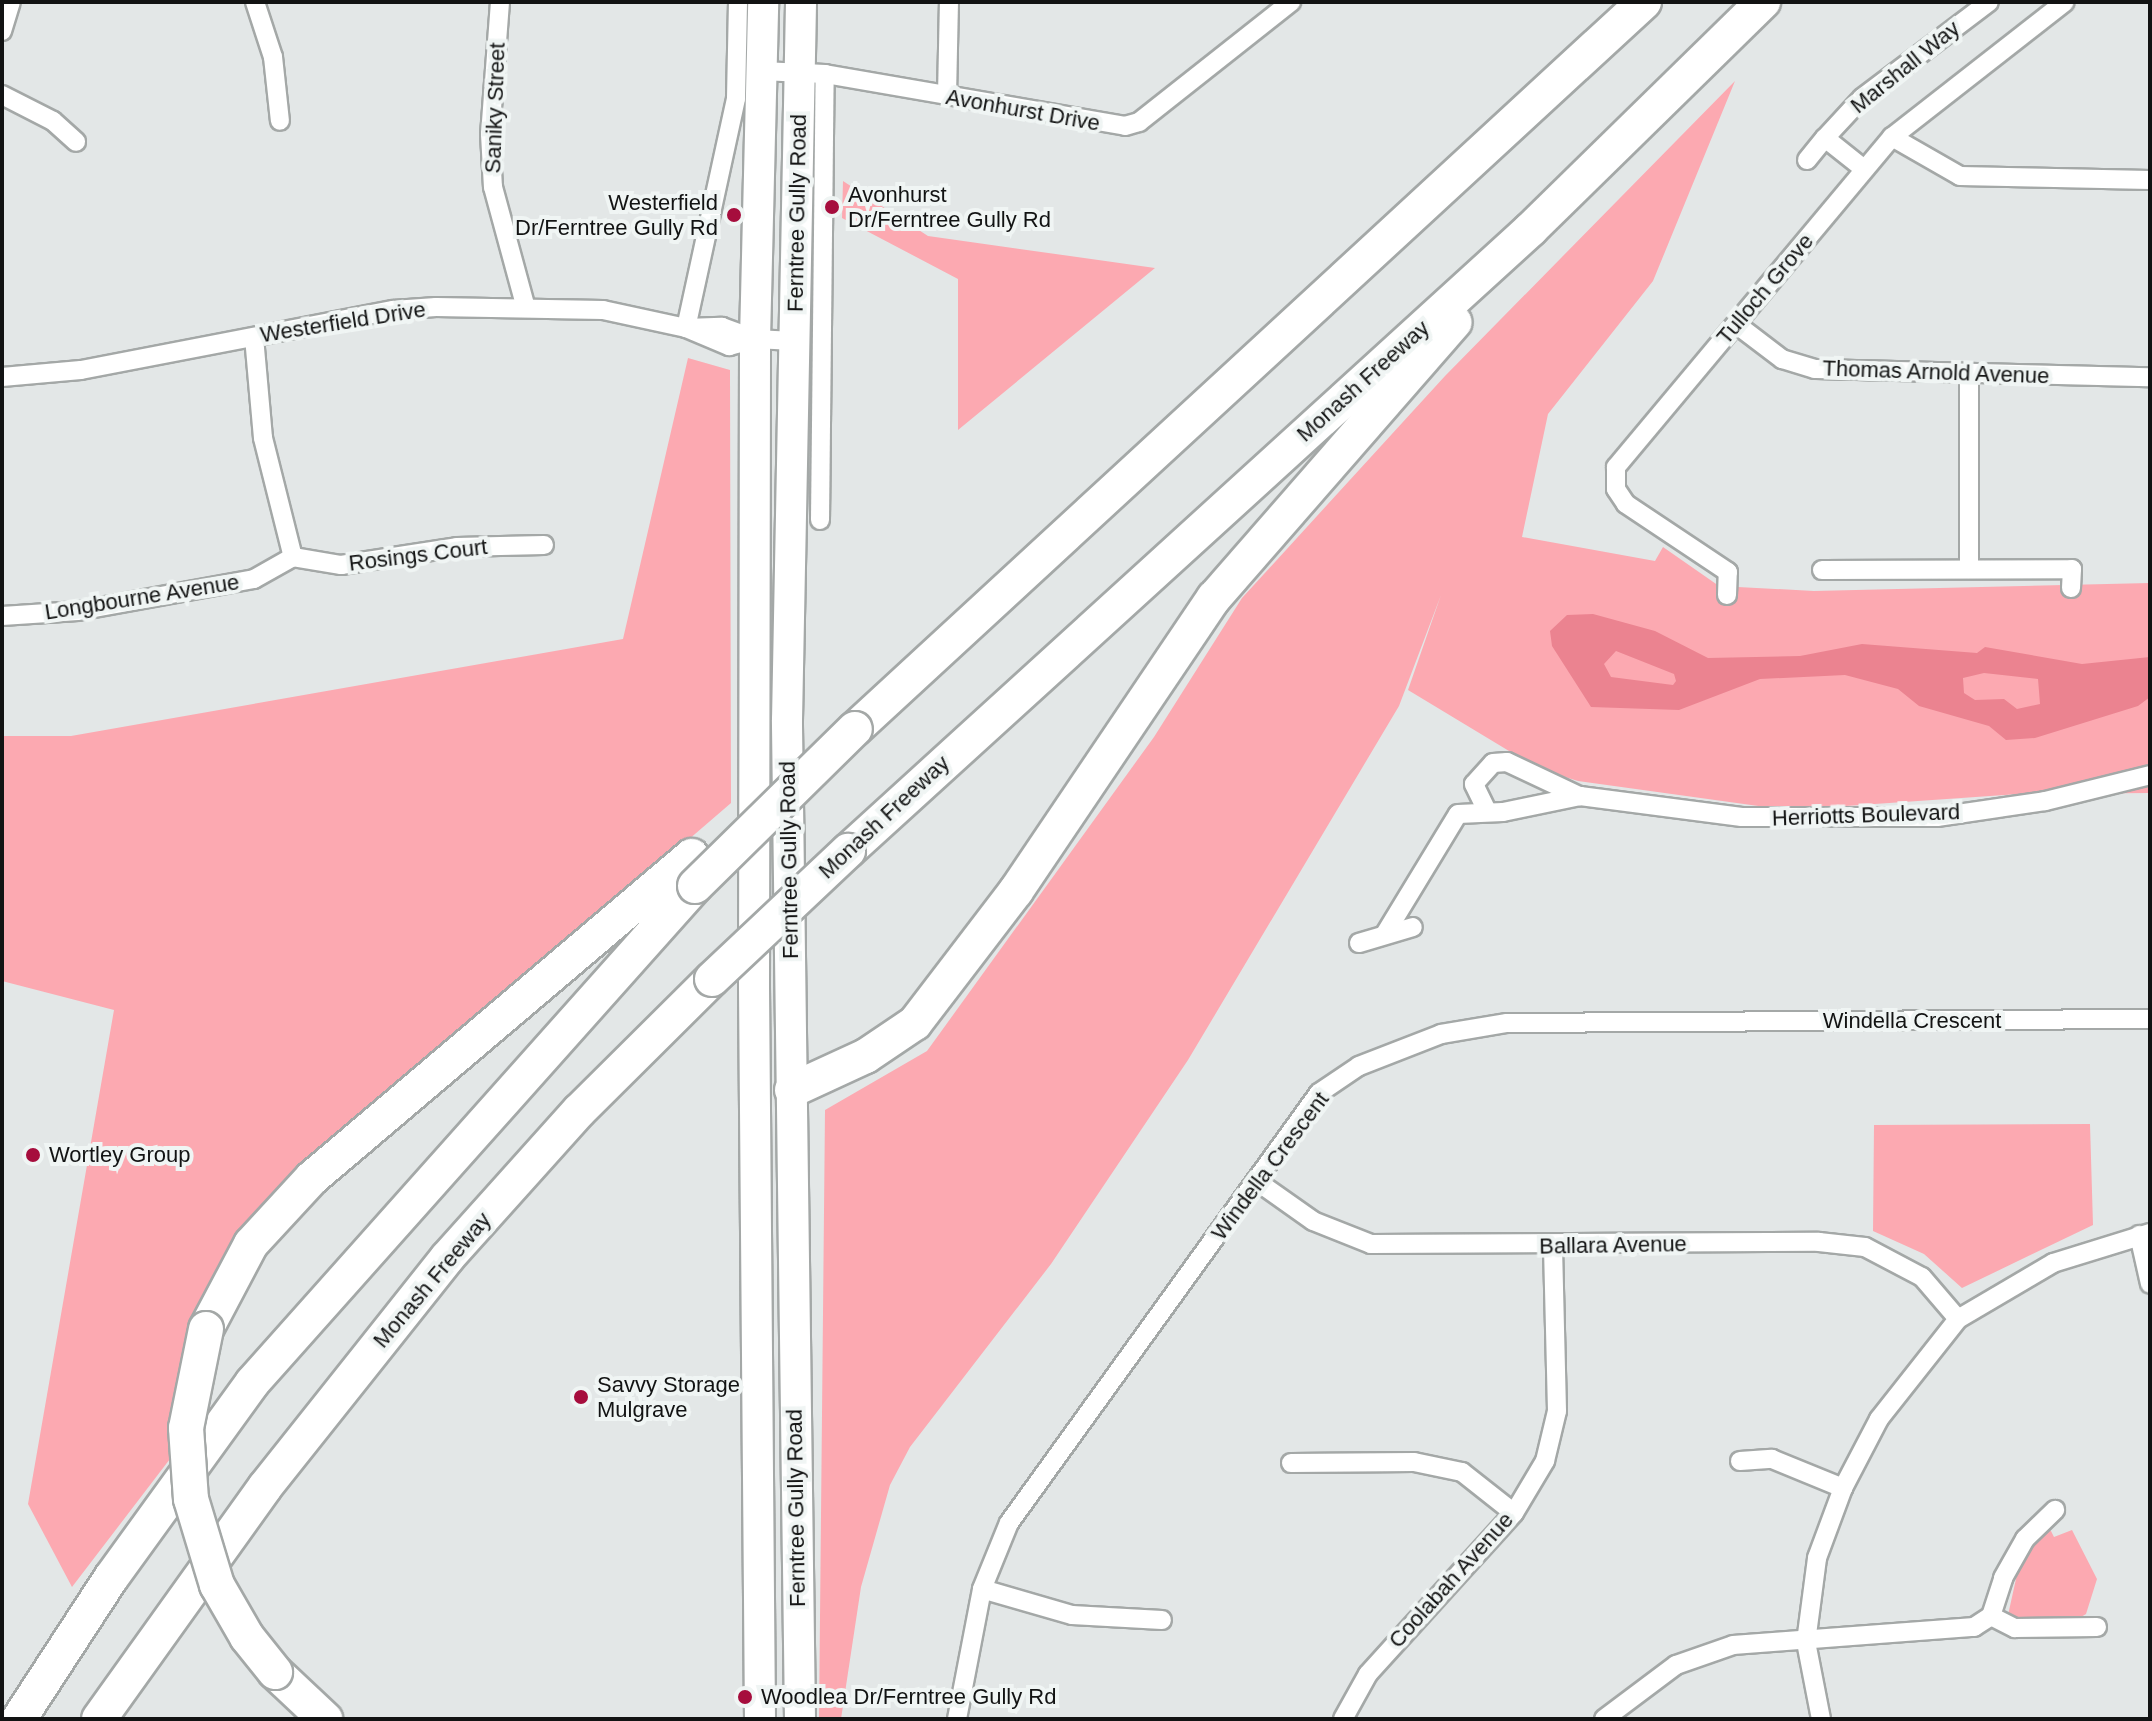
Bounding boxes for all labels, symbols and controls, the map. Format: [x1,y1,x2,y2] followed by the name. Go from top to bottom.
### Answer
[1845,15,1965,119] street label: Marshall Way
[480,42,510,174] street label: Saniky Street
[944,83,1102,137] street label: Avonhurst Drive
[782,114,812,312] street label: Ferntree Gully Road
[848,181,1051,232] place label: Avonhurst Dr/Ferntree Gully Rd
[515,189,718,240] place label: Westerfield Dr/Ferntree Gully Rd
[823,198,841,216] marker: Avonhurst Dr/Ferntree Gully Rd
[725,206,743,224] marker: Westerfield Dr/Ferntree Gully Rd
[1711,228,1819,350] street label: Tulloch Grove
[258,296,428,348] street label: Westerfield Drive
[1291,315,1435,447] street label: Monash Freeway
[1821,355,2051,389] street label: Thomas Arnold Avenue
[347,533,489,577] street label: Rosings Court
[42,568,242,626] street label: Longbourne Avenue
[813,750,955,884] street label: Monash Freeway
[774,761,804,959] street label: Ferntree Gully Road
[1771,799,1961,831] street label: Herriotts Boulevard
[1823,1008,2001,1034] street label: Windella Crescent
[1206,1087,1334,1245] street label: Windella Crescent
[49,1142,190,1168] place label: Wortley Group
[24,1146,42,1164] marker: Wortley Group
[368,1207,496,1353] street label: Monash Freeway
[1538,1231,1688,1259] street label: Ballara Avenue
[597,1371,740,1422] place label: Savvy Storage Mulgrave
[572,1388,590,1406] marker: Savvy Storage Mulgrave
[781,1409,811,1607] street label: Ferntree Gully Road
[1383,1506,1519,1654] street label: Coolabah Avenue
[761,1684,1056,1710] place label: Woodlea Dr/Ferntree Gully Rd
[736,1688,754,1706] marker: Woodlea Dr/Ferntree Gully Rd

